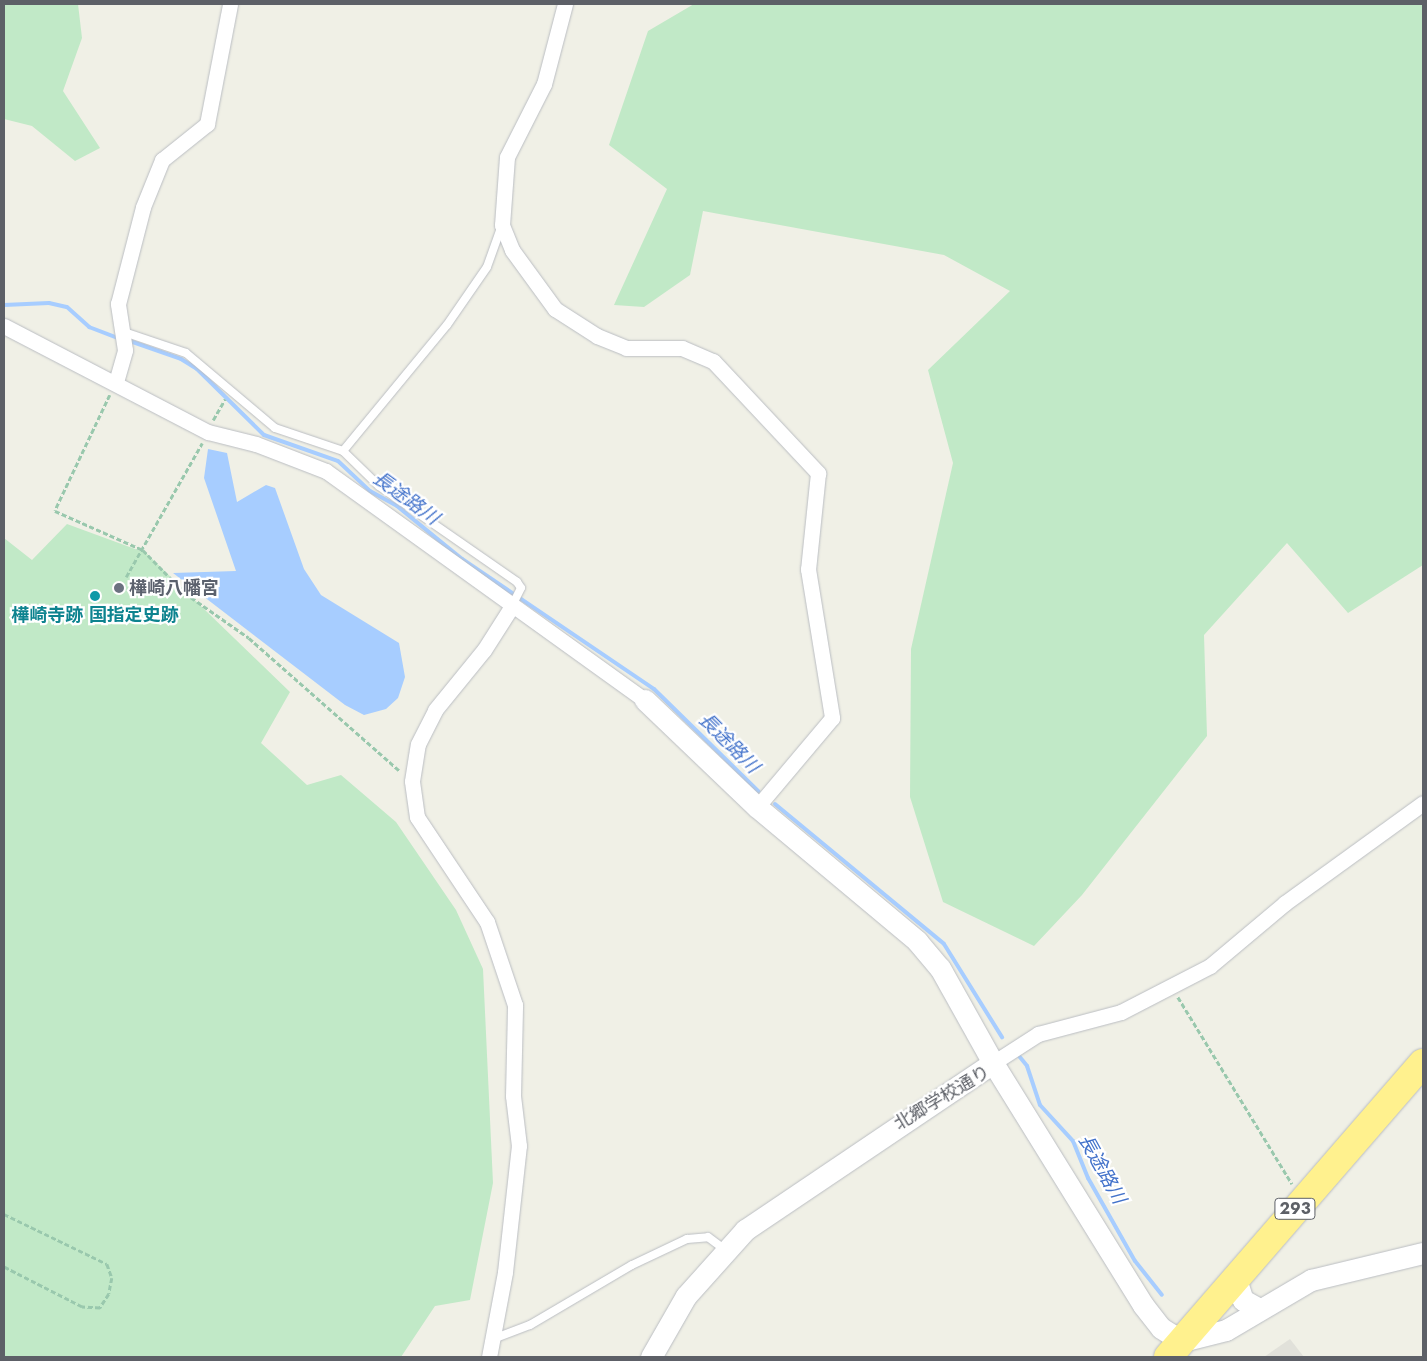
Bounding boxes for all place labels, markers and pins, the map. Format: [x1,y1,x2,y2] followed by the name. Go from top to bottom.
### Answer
[129,577,219,599] place label: 樺崎八幡宮
[113,582,125,594] marker: 樺崎八幡宮
[89,590,101,602] marker: 樺崎寺跡 国指定史跡
[11,604,179,626] place label: 樺崎寺跡 国指定史跡

